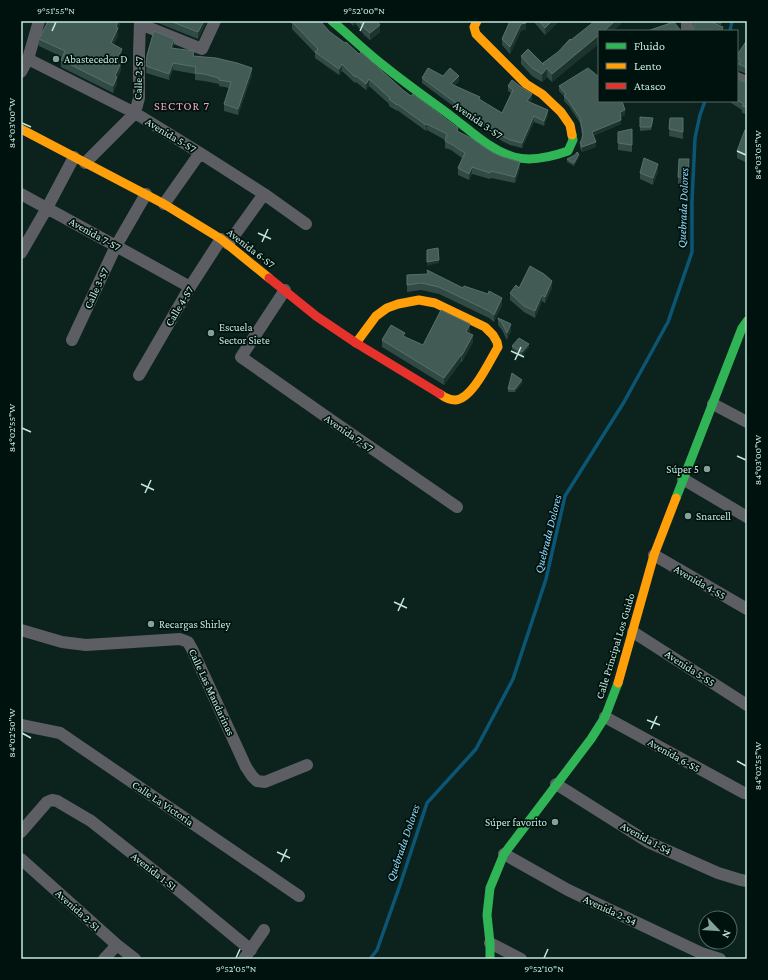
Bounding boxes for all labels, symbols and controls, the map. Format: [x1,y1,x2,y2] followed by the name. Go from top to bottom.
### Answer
[37,5,75,16] text: 9°51'55"N
[343,5,385,16] text: 9°52'00"N
[598,30,738,102] legend
[634,39,665,53] text: Fluido
[64,53,128,65] place label: Abastecedor D
[51,54,61,64] marker: Abastecedor D
[131,56,145,100] street label: Calle 2-S7
[634,59,662,73] text: Lento
[634,79,666,93] text: Atasco
[6,97,17,148] text: 84°03'00"W
[154,99,210,113] district label: SECTOR 7
[451,99,505,141] street label: Avenida 3-S7
[143,115,199,155] street label: Avenida 5-S7
[752,129,763,180] text: 84°03'05"W
[675,167,691,248] water label: Quebrada Dolores
[67,215,123,253] street label: Avenida 7-S7
[225,226,277,270] street label: Avenida 6-S7
[81,266,111,310] street label: Calle 3-S7
[163,284,195,328] street label: Calle 4-S7
[219,321,270,346] place label: Escuela Sector Siete
[206,328,216,338] marker: Escuela Sector Siete
[6,403,17,452] text: 84°02'55"W
[322,412,376,454] street label: Avenida 7-S7
[752,434,763,485] text: 84°03'00"W
[666,463,699,476] place label: Súper 5
[702,464,712,474] marker: Súper 5
[531,493,565,575] water label: Quebrada Dolores
[696,510,731,522] place label: Snarcell
[683,511,693,521] marker: Snarcell
[672,562,728,602] street label: Avenida 4-S5
[593,591,638,701] street label: Calle Principal Los Guido
[159,618,231,631] place label: Recargas Shirley
[146,619,156,629] marker: Recargas Shirley
[187,647,237,737] street label: Calle Las Mandarinas
[663,647,717,689] street label: Avenida 5-S5
[6,707,17,758] text: 84°02'50"W
[646,736,702,774] street label: Avenida 6-S5
[752,741,763,790] text: 84°02'55"W
[130,778,196,828] street label: Calle La Victoria
[383,802,423,883] water label: Quebrada Dolores
[485,816,548,829] place label: Súper favorito
[550,817,560,827] marker: Súper favorito
[619,819,674,857] street label: Avenida 1-S4
[129,850,179,893] street label: Avenida 1-S1
[53,887,103,933] street label: Avenida 2-S1
[581,892,639,928] street label: Avenida 2-S4
[698,910,738,950] north arrow
[720,928,734,941] text: N
[216,963,257,974] text: 9°52'05"N
[524,963,564,974] text: 9°52'10"N

